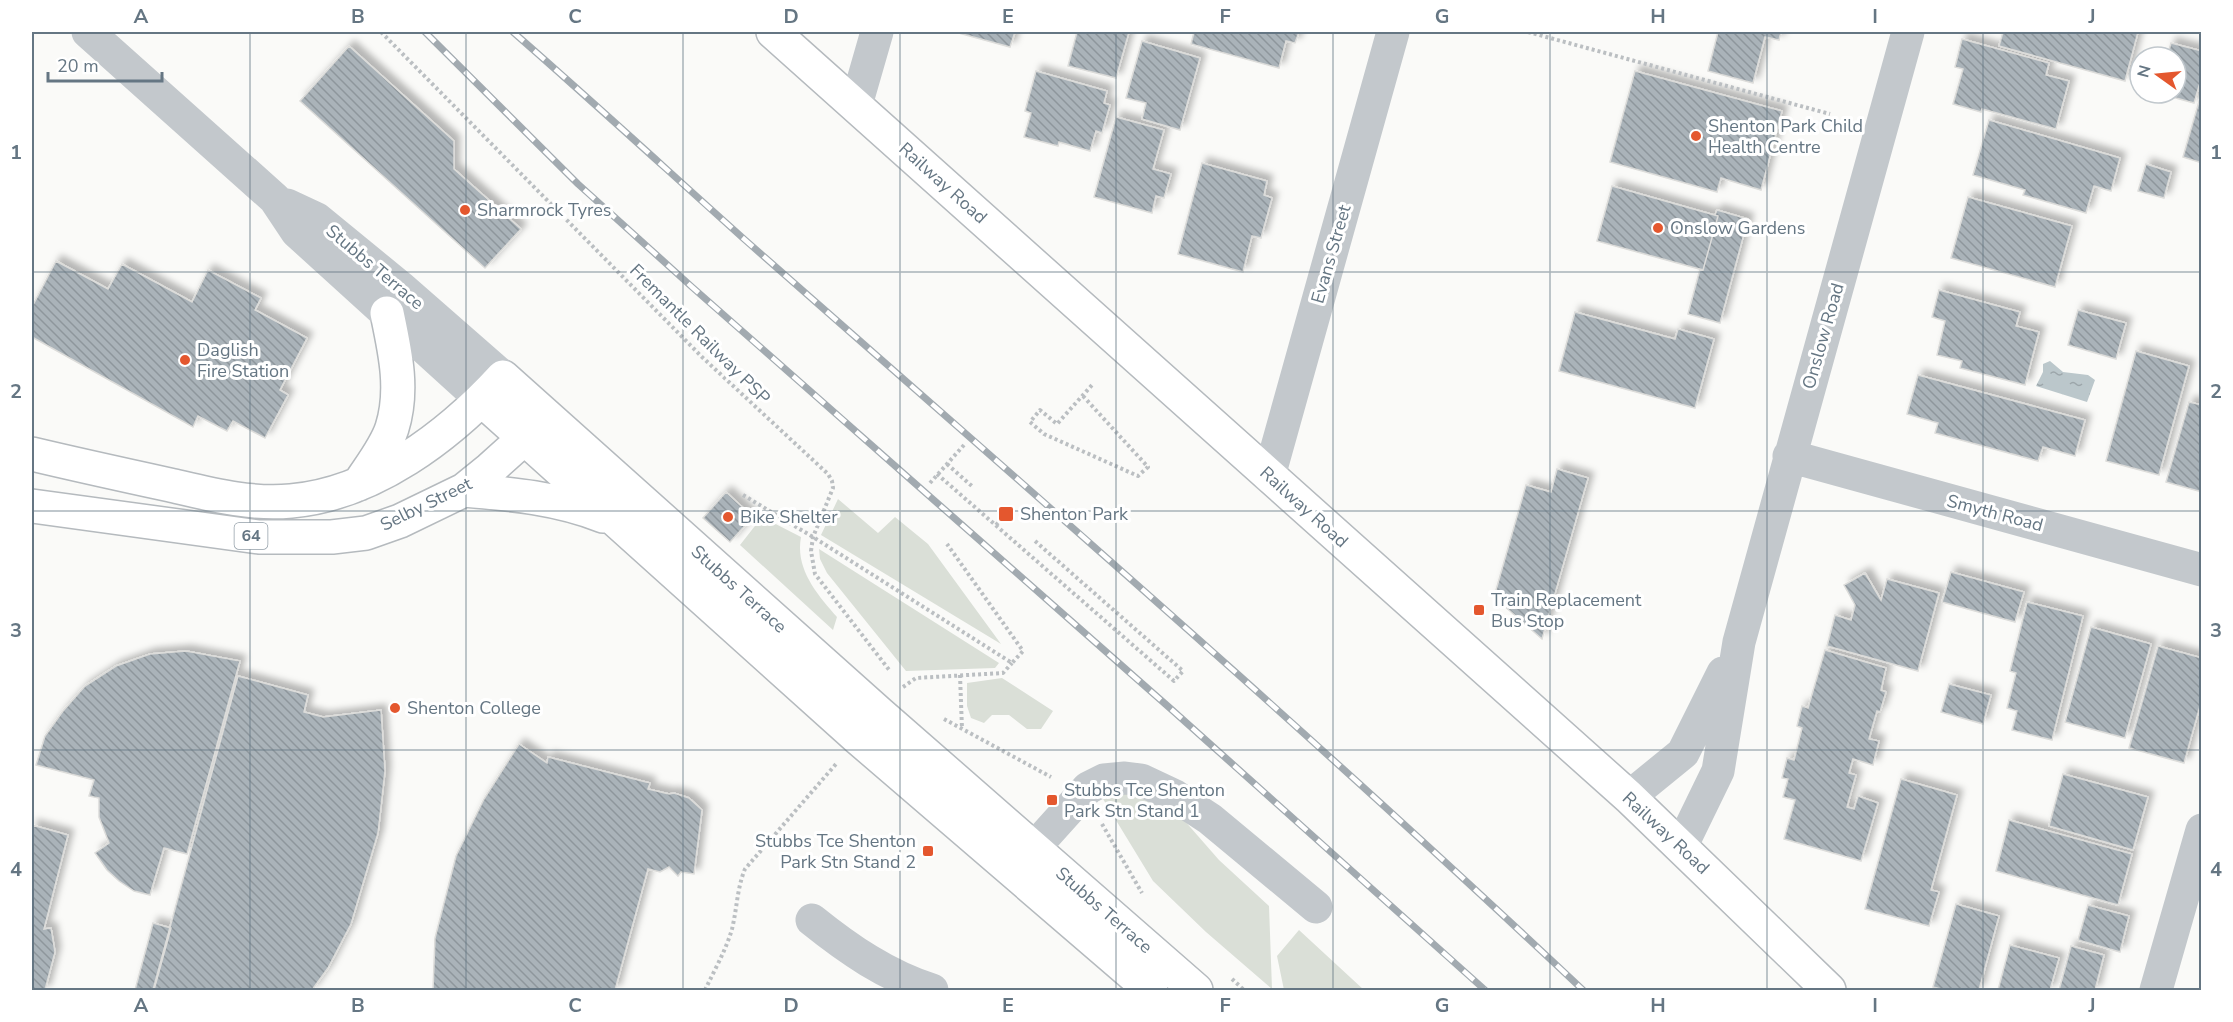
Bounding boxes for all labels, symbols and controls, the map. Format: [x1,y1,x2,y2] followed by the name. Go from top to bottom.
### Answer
[134,3,149,30] text: A
[351,3,365,30] text: B
[568,3,582,30] text: C
[783,3,799,30] text: D
[1002,3,1014,30] text: E
[1219,3,1231,30] text: F
[1435,3,1449,30] text: G
[1650,3,1666,30] text: H
[1872,3,1878,30] text: I
[2087,3,2096,30] text: J
[48,45,162,83] scale bar
[2128,45,2188,105] north arrow
[57,54,99,78] text: 20 m
[2132,63,2157,80] text: N
[1708,114,1863,159] place label: Shenton Park Child Health Centre
[1689,129,1703,143] marker: Shenton Park Child Health Centre
[894,137,992,229] street label: Railway Road
[10,139,22,166] text: 1
[2210,139,2222,166] text: 1
[477,198,611,222] place label: Sharmrock Tyres
[1305,201,1357,306] street label: Evans Street
[458,203,472,217] marker: Sharmrock Tyres
[1670,216,1805,240] place label: Onslow Gardens
[321,219,429,315] street label: Stubbs Terrace
[1651,221,1665,235] marker: Onslow Gardens
[625,259,775,409] street label: Fremantle Railway PSP
[1796,280,1850,392] street label: Onslow Road
[197,338,289,383] place label: Daglish Fire Station
[178,353,192,367] marker: Daglish Fire Station
[10,378,22,405] text: 2
[2210,378,2222,405] text: 2
[1255,461,1353,553] street label: Railway Road
[376,471,477,537] street label: Selby Street
[1944,489,2046,537] street label: Smyth Road
[1020,502,1129,526] place label: Shenton Park
[740,505,838,529] place label: Bike Shelter
[997,505,1015,523] marker: Shenton Park
[721,510,735,524] marker: Bike Shelter
[234,523,268,549] road number: 64
[686,540,792,638] street label: Stubbs Terrace
[1491,588,1642,633] place label: Train Replacement Bus Stop
[1472,603,1486,617] marker: Train Replacement Bus Stop
[10,617,22,644] text: 3
[2210,617,2222,644] text: 3
[407,696,541,720] place label: Shenton College
[388,701,402,715] marker: Shenton College
[1064,778,1225,823] place label: Stubbs Tce Shenton Park Stn Stand 1
[1617,786,1715,880] street label: Railway Road
[1045,793,1059,807] marker: Stubbs Tce Shenton Park Stn Stand 1
[755,829,916,874] place label: Stubbs Tce Shenton Park Stn Stand 2
[921,844,935,858] marker: Stubbs Tce Shenton Park Stn Stand 2
[10,856,22,883] text: 4
[2210,856,2222,883] text: 4
[1051,861,1157,959] street label: Stubbs Terrace
[134,992,149,1019] text: A
[351,992,365,1019] text: B
[568,992,582,1019] text: C
[783,992,799,1019] text: D
[1002,992,1014,1019] text: E
[1219,992,1231,1019] text: F
[1435,992,1449,1019] text: G
[1650,992,1666,1019] text: H
[1872,992,1878,1019] text: I
[2087,992,2096,1019] text: J

